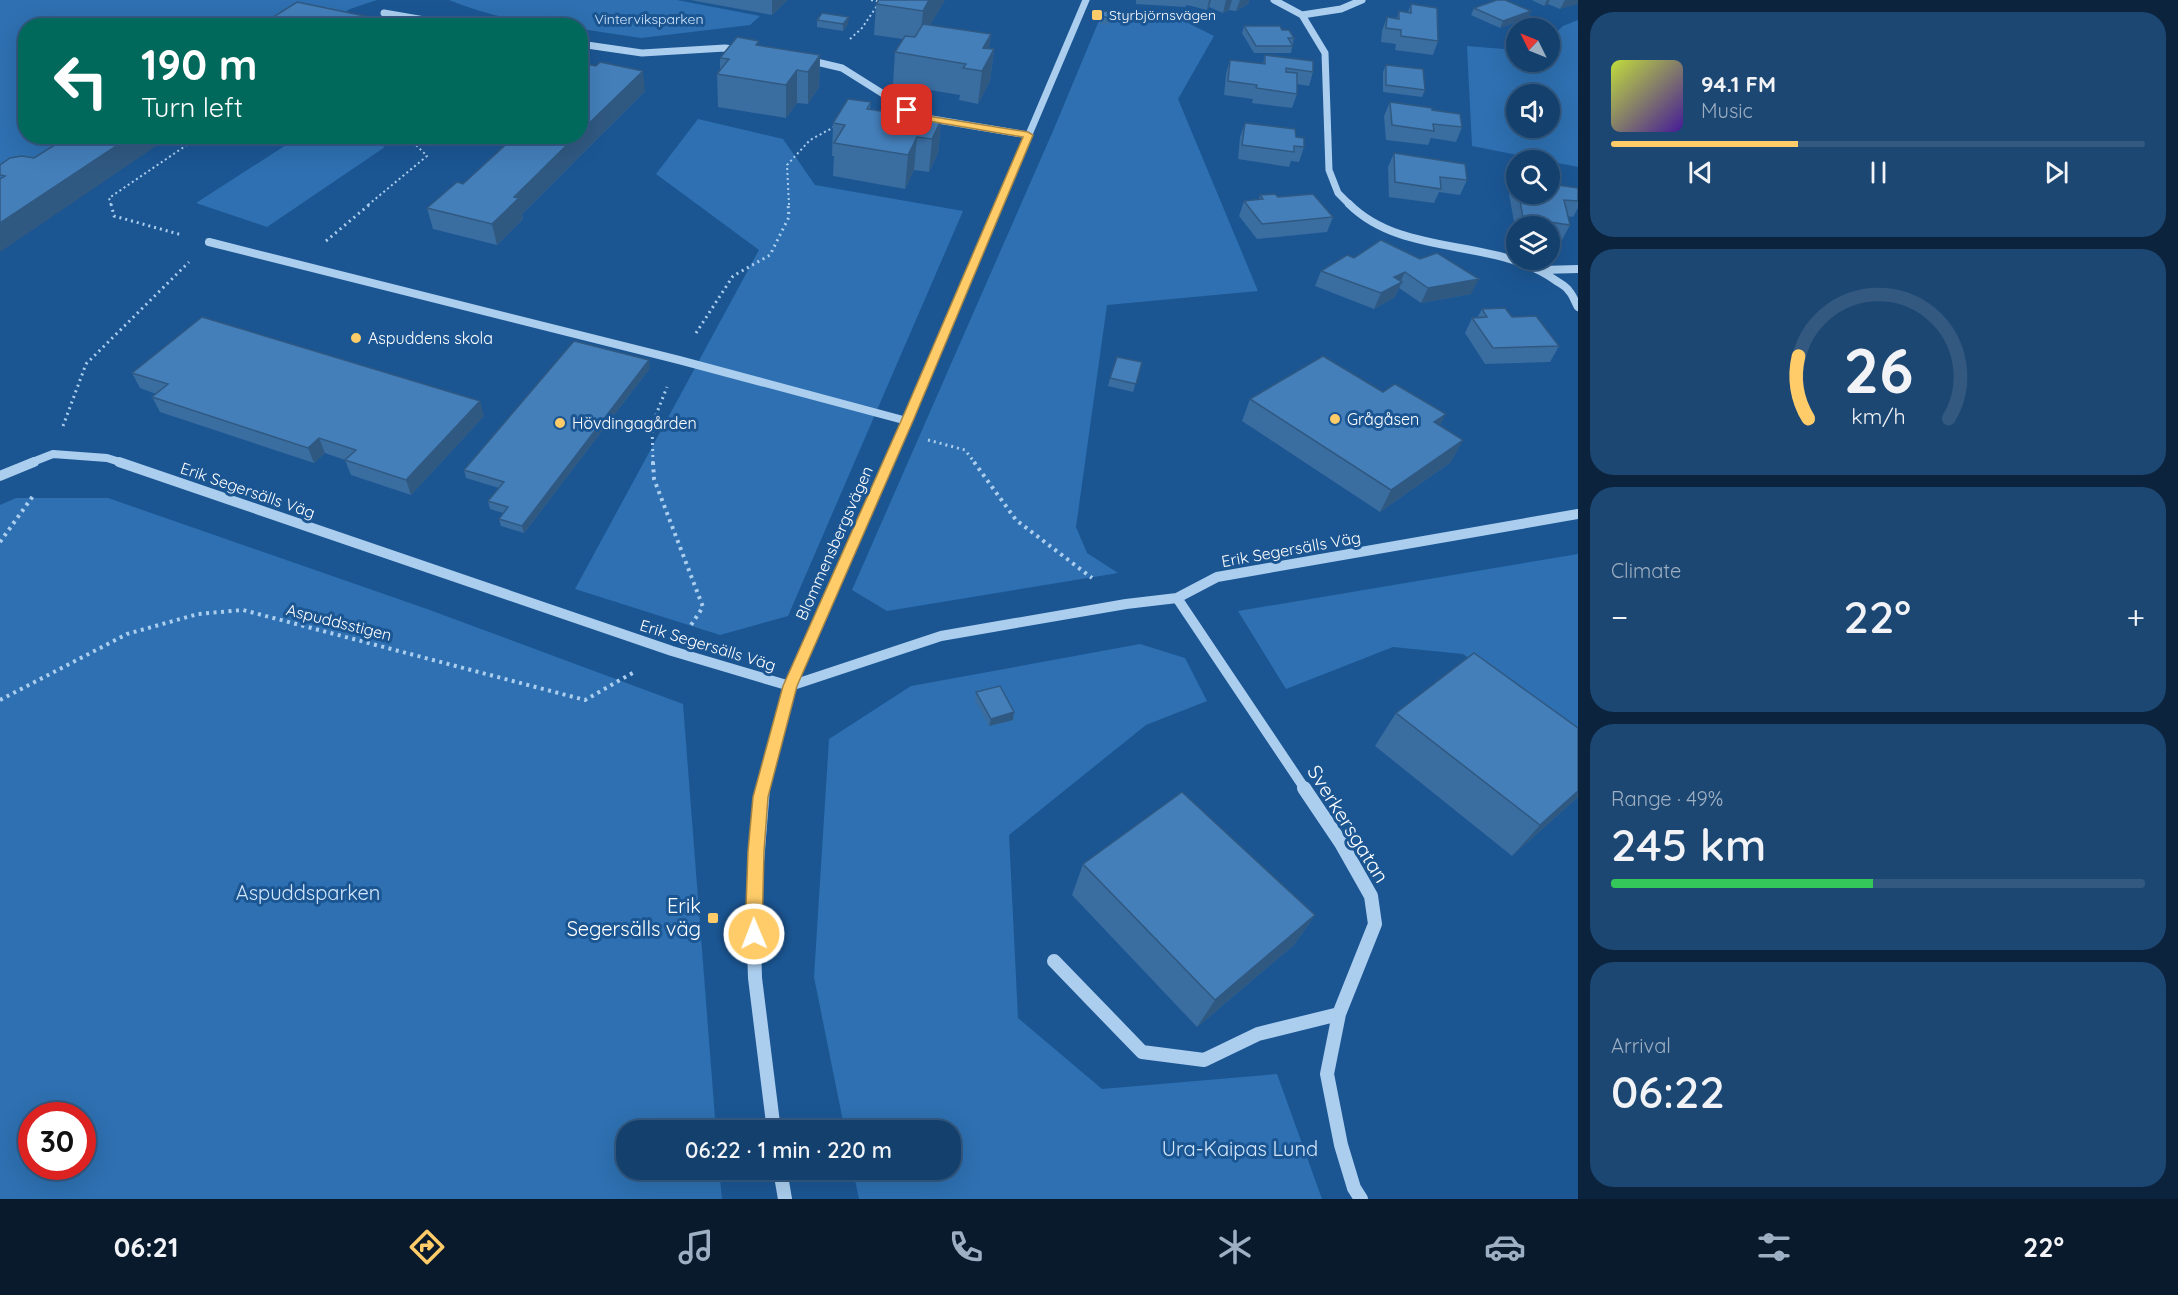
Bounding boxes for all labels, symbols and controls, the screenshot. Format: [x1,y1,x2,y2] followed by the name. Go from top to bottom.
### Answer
[1109,6,1216,24] place label: Styrbjörnsvägen
[1090,8,1104,22] marker: Styrbjörnsvägen
[594,10,704,28] park label: Vinterviksparken
[1506,18,1560,72] north arrow
[1506,18,1560,270] map controls
[141,38,257,91] text: 190 m
[42,42,120,120] icon: left
[1701,70,1776,98] text: 94.1 FM
[881,84,932,135] pin
[1506,84,1560,138] button: sound
[141,90,243,124] text: Turn left
[890,93,923,126] icon: arrive
[1701,98,1753,123] text: Music
[1506,150,1560,204] button: search
[1684,156,1717,189] icon: previous
[1862,156,1895,189] icon: pause
[2040,156,2073,189] icon: next
[1506,216,1560,270] button: layers
[368,328,493,348] place label: Aspuddens skola
[349,331,363,345] marker: Aspuddens skola
[1843,331,1913,409] text: 26
[1851,404,1905,430] text: km/h
[1347,409,1419,429] place label: Grågåsen
[1328,412,1342,426] marker: Grågåsen
[572,413,697,433] place label: Hövdingagården
[553,416,567,430] marker: Hövdingagården
[178,458,318,522] street label: Erik Segersälls Väg
[791,463,877,623] street label: Blommensbergsvägen
[1220,527,1362,571] street label: Erik Segersälls Väg
[1611,558,1681,583] text: Climate
[1844,588,1911,644] text: 22°
[1611,596,1628,637] text: −
[2126,596,2145,637] text: +
[284,599,394,645] street label: Aspuddsstigen
[638,615,778,675] street label: Erik Segersälls Väg
[1302,760,1395,887] street label: Sverkersgatan
[1611,786,1723,811] text: Range · 49%
[1611,816,1766,872] text: 245 km
[236,880,380,905] park label: Aspuddsparken
[567,893,701,941] place label: Erik Segersälls väg
[722,902,786,966] position arrow
[706,911,720,925] marker: Erik Segersälls väg
[1611,1033,1671,1058] text: Arrival
[1611,1063,1725,1119] text: 06:22
[18,1102,96,1180] speed limit sign: 30
[685,1136,892,1164] text: 06:22 · 1 min · 220 m
[1162,1136,1318,1161] park label: Ura-Kaipas Lund
[406,1226,448,1268] icon: directions
[675,1226,717,1268] icon: music
[945,1226,987,1268] icon: phone
[1214,1226,1256,1268] icon: climate
[1484,1226,1526,1268] icon: car
[1753,1226,1795,1268] icon: filters
[114,1230,178,1264] text: 06:21
[2023,1230,2064,1264] text: 22°

